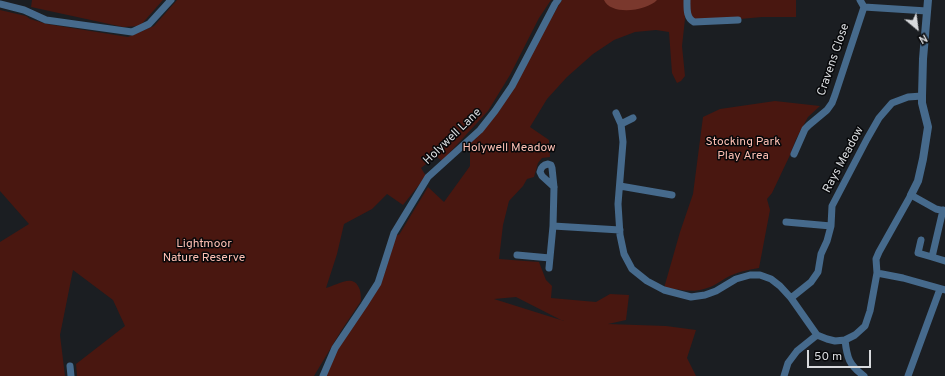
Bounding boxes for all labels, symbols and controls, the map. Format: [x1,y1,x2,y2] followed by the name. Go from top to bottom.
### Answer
[897,8,937,48] north arrow
[815,22,853,98] street label: Cravens Close
[916,30,930,47] text: N
[421,106,485,168] street label: Holywell Lane
[820,124,868,196] street label: Rays Meadow
[705,136,781,164] park label: Stocking Park Play Area
[462,142,556,156] park label: Holywell Meadow
[163,238,245,266] park label: Lightmoor Nature Reserve
[809,342,873,368] scale bar
[814,349,842,365] text: 50 m

